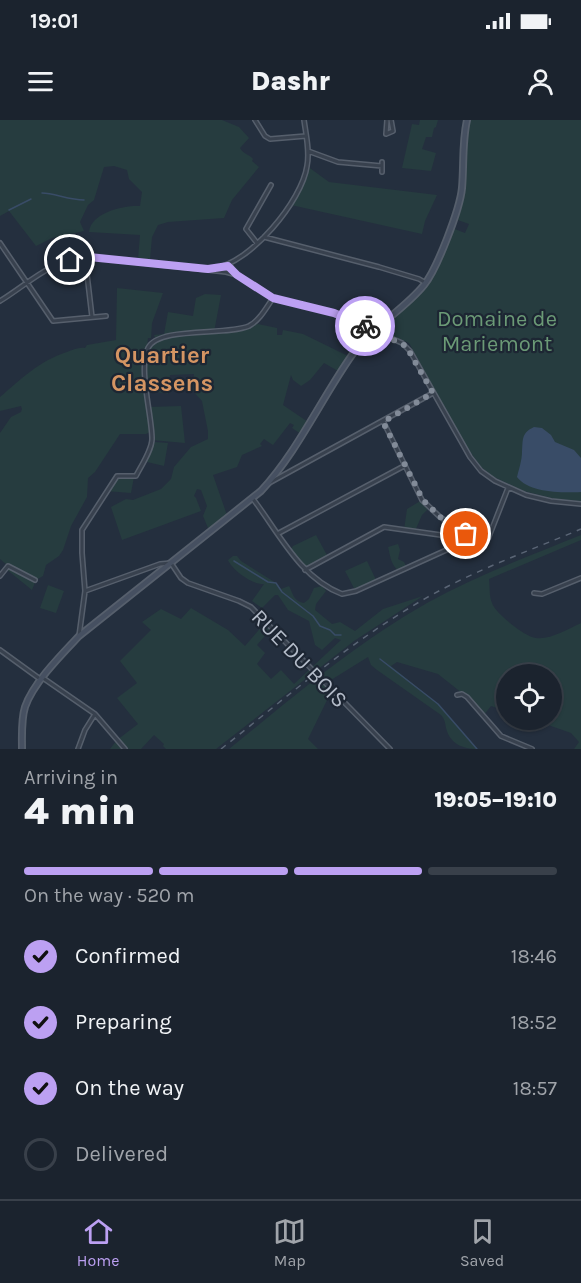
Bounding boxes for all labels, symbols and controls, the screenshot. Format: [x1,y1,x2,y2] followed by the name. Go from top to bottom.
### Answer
[30,8,79,34] text: 19:01
[24,65,57,98] icon: menu
[251,65,330,97] text: Dashr
[524,65,557,98] icon: person
[44,234,95,285] pin
[53,243,86,276] icon: home
[335,296,395,356] courier
[437,306,557,357] park label: Domaine de Mariemont
[349,310,382,343] icon: bike
[111,341,213,397] district label: Quartier Classens
[440,508,491,559] pin
[449,517,482,550] icon: bag
[246,604,353,713] street label: RUE DU BOIS
[496,664,562,730] map controls
[496,664,562,730] button: locate
[24,766,118,789] text: Arriving in
[434,787,557,813] text: 19:05–19:10
[24,788,136,834] text: 4 min
[24,884,194,907] text: On the way · 520 m
[24,940,57,973] icon: check
[75,943,181,969] text: Confirmed
[511,945,557,968] text: 18:46
[24,1006,57,1039] icon: check
[75,1009,172,1035] text: Preparing
[511,1011,557,1034] text: 18:52
[24,1072,57,1105] icon: check
[75,1075,184,1101] text: On the way
[513,1077,557,1100] text: 18:57
[75,1141,168,1167] text: Delivered
[77,1215,119,1270] tab: Home
[273,1215,306,1270] tab: Map
[460,1215,504,1270] tab: Saved

